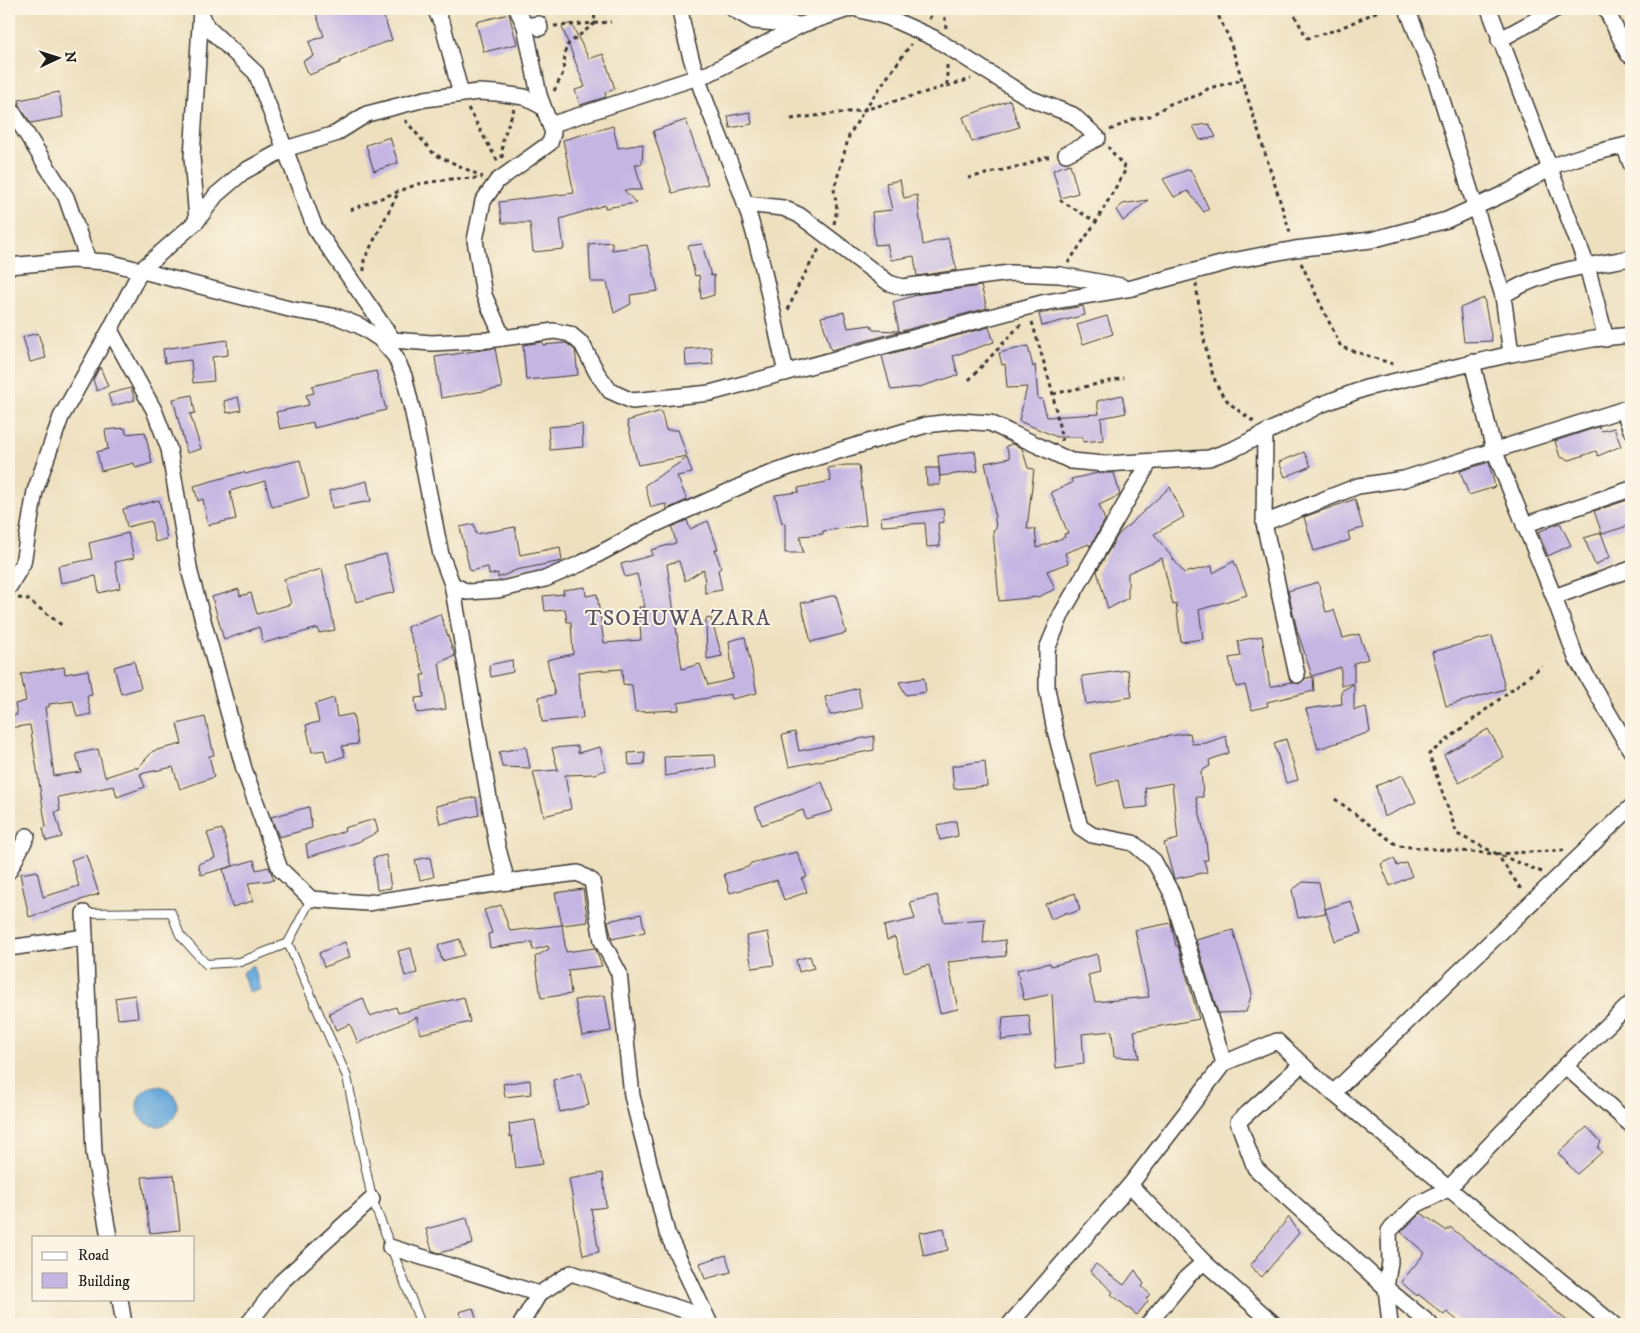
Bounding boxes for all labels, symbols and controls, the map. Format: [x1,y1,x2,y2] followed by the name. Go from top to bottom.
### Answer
[32,32,82,82] north arrow
[61,51,79,64] text: N
[585,605,771,632] district label: TSOHUWA ZARA
[32,1236,195,1300] legend
[78,1246,110,1265] text: Road
[78,1272,130,1291] text: Building

